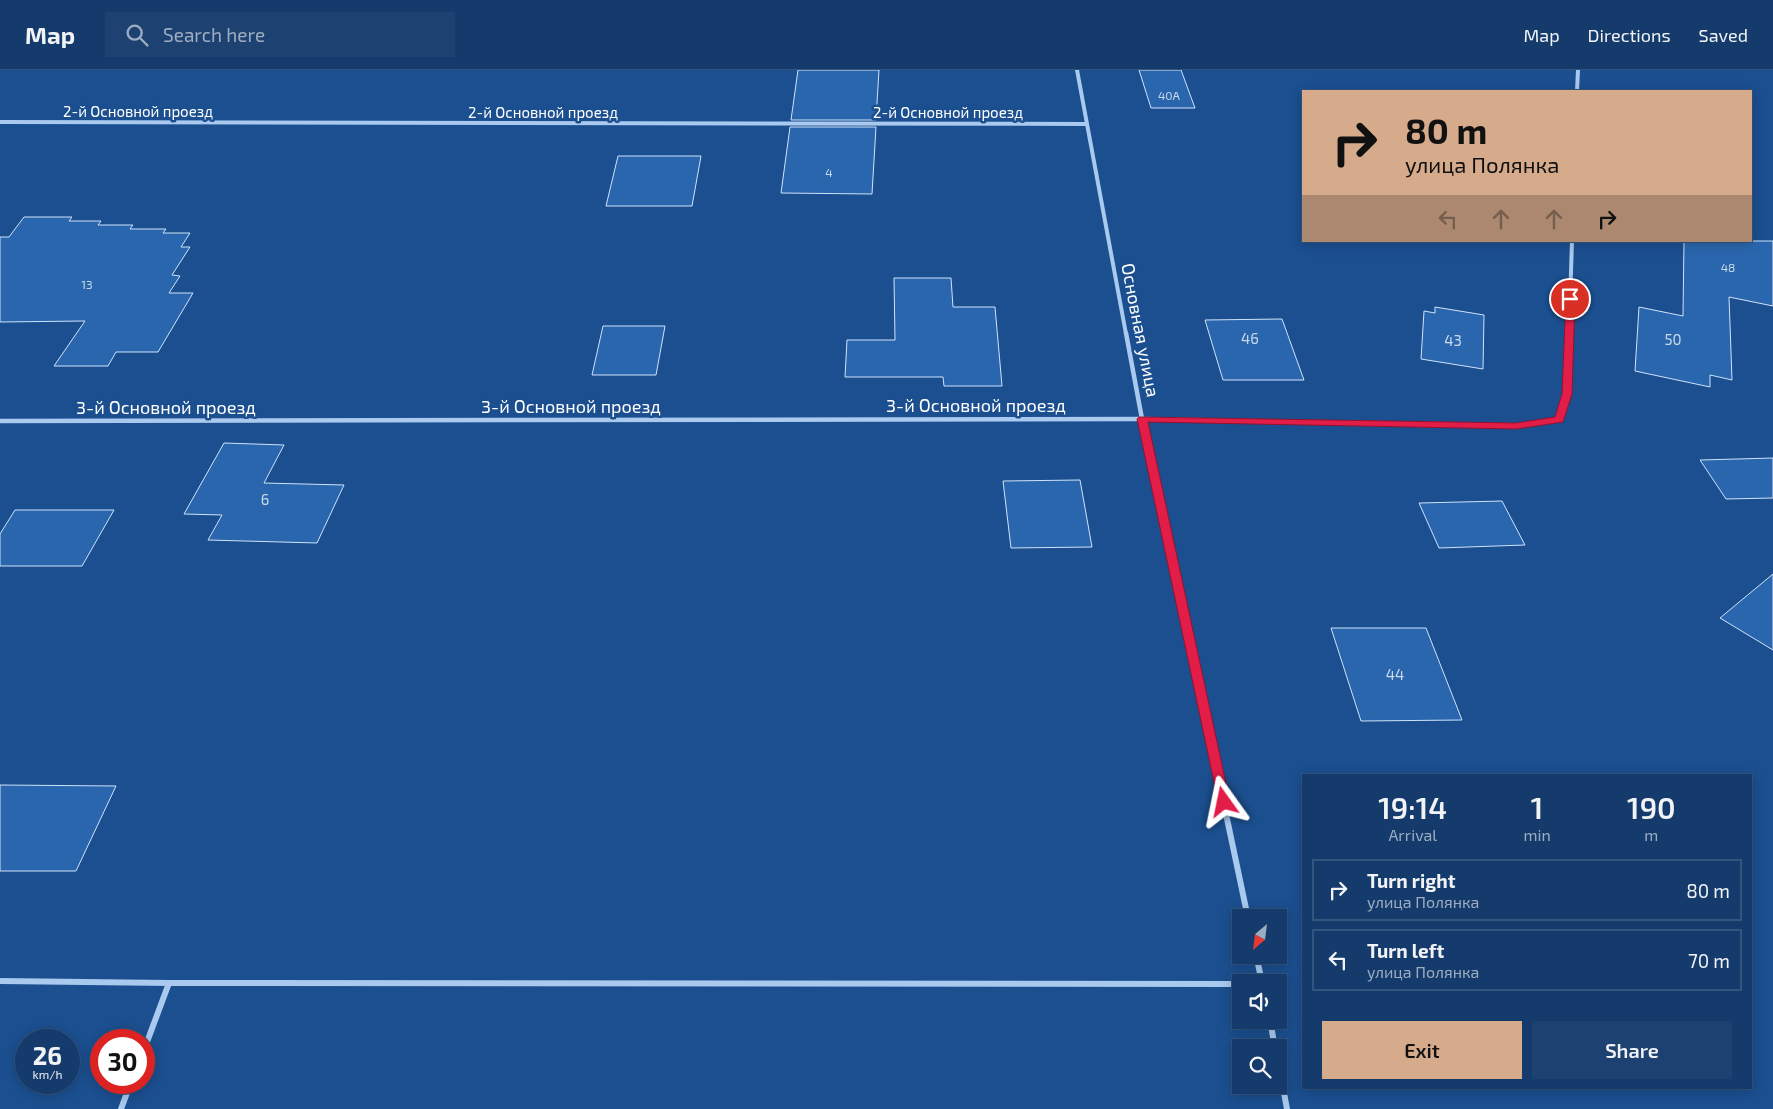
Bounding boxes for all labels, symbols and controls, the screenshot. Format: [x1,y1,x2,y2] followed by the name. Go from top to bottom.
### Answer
[105,12,455,57] search box
[25,20,75,49] text: Map
[123,21,151,49] icon: search
[163,23,265,46] text: Search here
[1523,24,1560,46] text: Map
[1588,24,1671,46] text: Directions
[1699,24,1748,46] text: Saved
[1158,88,1181,102] house number: 40А
[63,102,213,120] street label: 2-й Основной проезд
[468,103,618,121] street label: 2-й Основной проезд
[873,103,1023,121] street label: 2-й Основной проезд
[1405,109,1487,151] text: 80 m
[1322,110,1387,175] icon: right
[1405,151,1560,177] text: улица Полянка
[825,165,833,179] house number: 4
[1434,205,1462,233] icon: left
[1487,205,1515,233] icon: ahead
[1540,205,1568,233] icon: ahead
[1593,205,1621,233] icon: right
[1721,260,1735,274] house number: 48
[1117,261,1165,399] street label: Основная улица
[81,277,93,291] house number: 13
[1549,278,1591,320] pin
[1556,285,1584,313] icon: arrive
[1241,329,1259,347] house number: 46
[1664,330,1682,348] house number: 50
[1444,331,1462,349] house number: 43
[886,394,1066,416] street label: 3-й Основной проезд
[481,395,661,417] street label: 3-й Основной проезд
[76,396,256,418] street label: 3-й Основной проезд
[261,490,269,508] house number: 6
[1386,665,1404,683] house number: 44
[1197,775,1249,827] position arrow
[1378,789,1447,825] text: 19:14
[1531,789,1543,825] text: 1
[1627,789,1676,825] text: 190
[1388,825,1437,844] text: Arrival
[1523,825,1551,844] text: min
[1644,825,1658,844] text: m
[1367,869,1455,892] text: Turn right
[1324,876,1352,904] icon: right
[1686,879,1730,902] text: 80 m
[1367,892,1479,911] text: улица Полянка
[1232,909,1288,964] north arrow
[1232,909,1287,1094] map controls
[1367,939,1444,962] text: Turn left
[1324,946,1352,974] icon: left
[1688,949,1730,972] text: 70 m
[1367,962,1479,981] text: улица Полянка
[1232,974,1287,1029] button: sound
[1322,1021,1522,1079] button: Exit
[1532,1021,1732,1079] button: Share
[90,1029,155,1094] speed limit sign: 30
[1232,1039,1287,1094] button: search
[33,1040,62,1070] text: 26
[33,1067,62,1081] text: km/h

